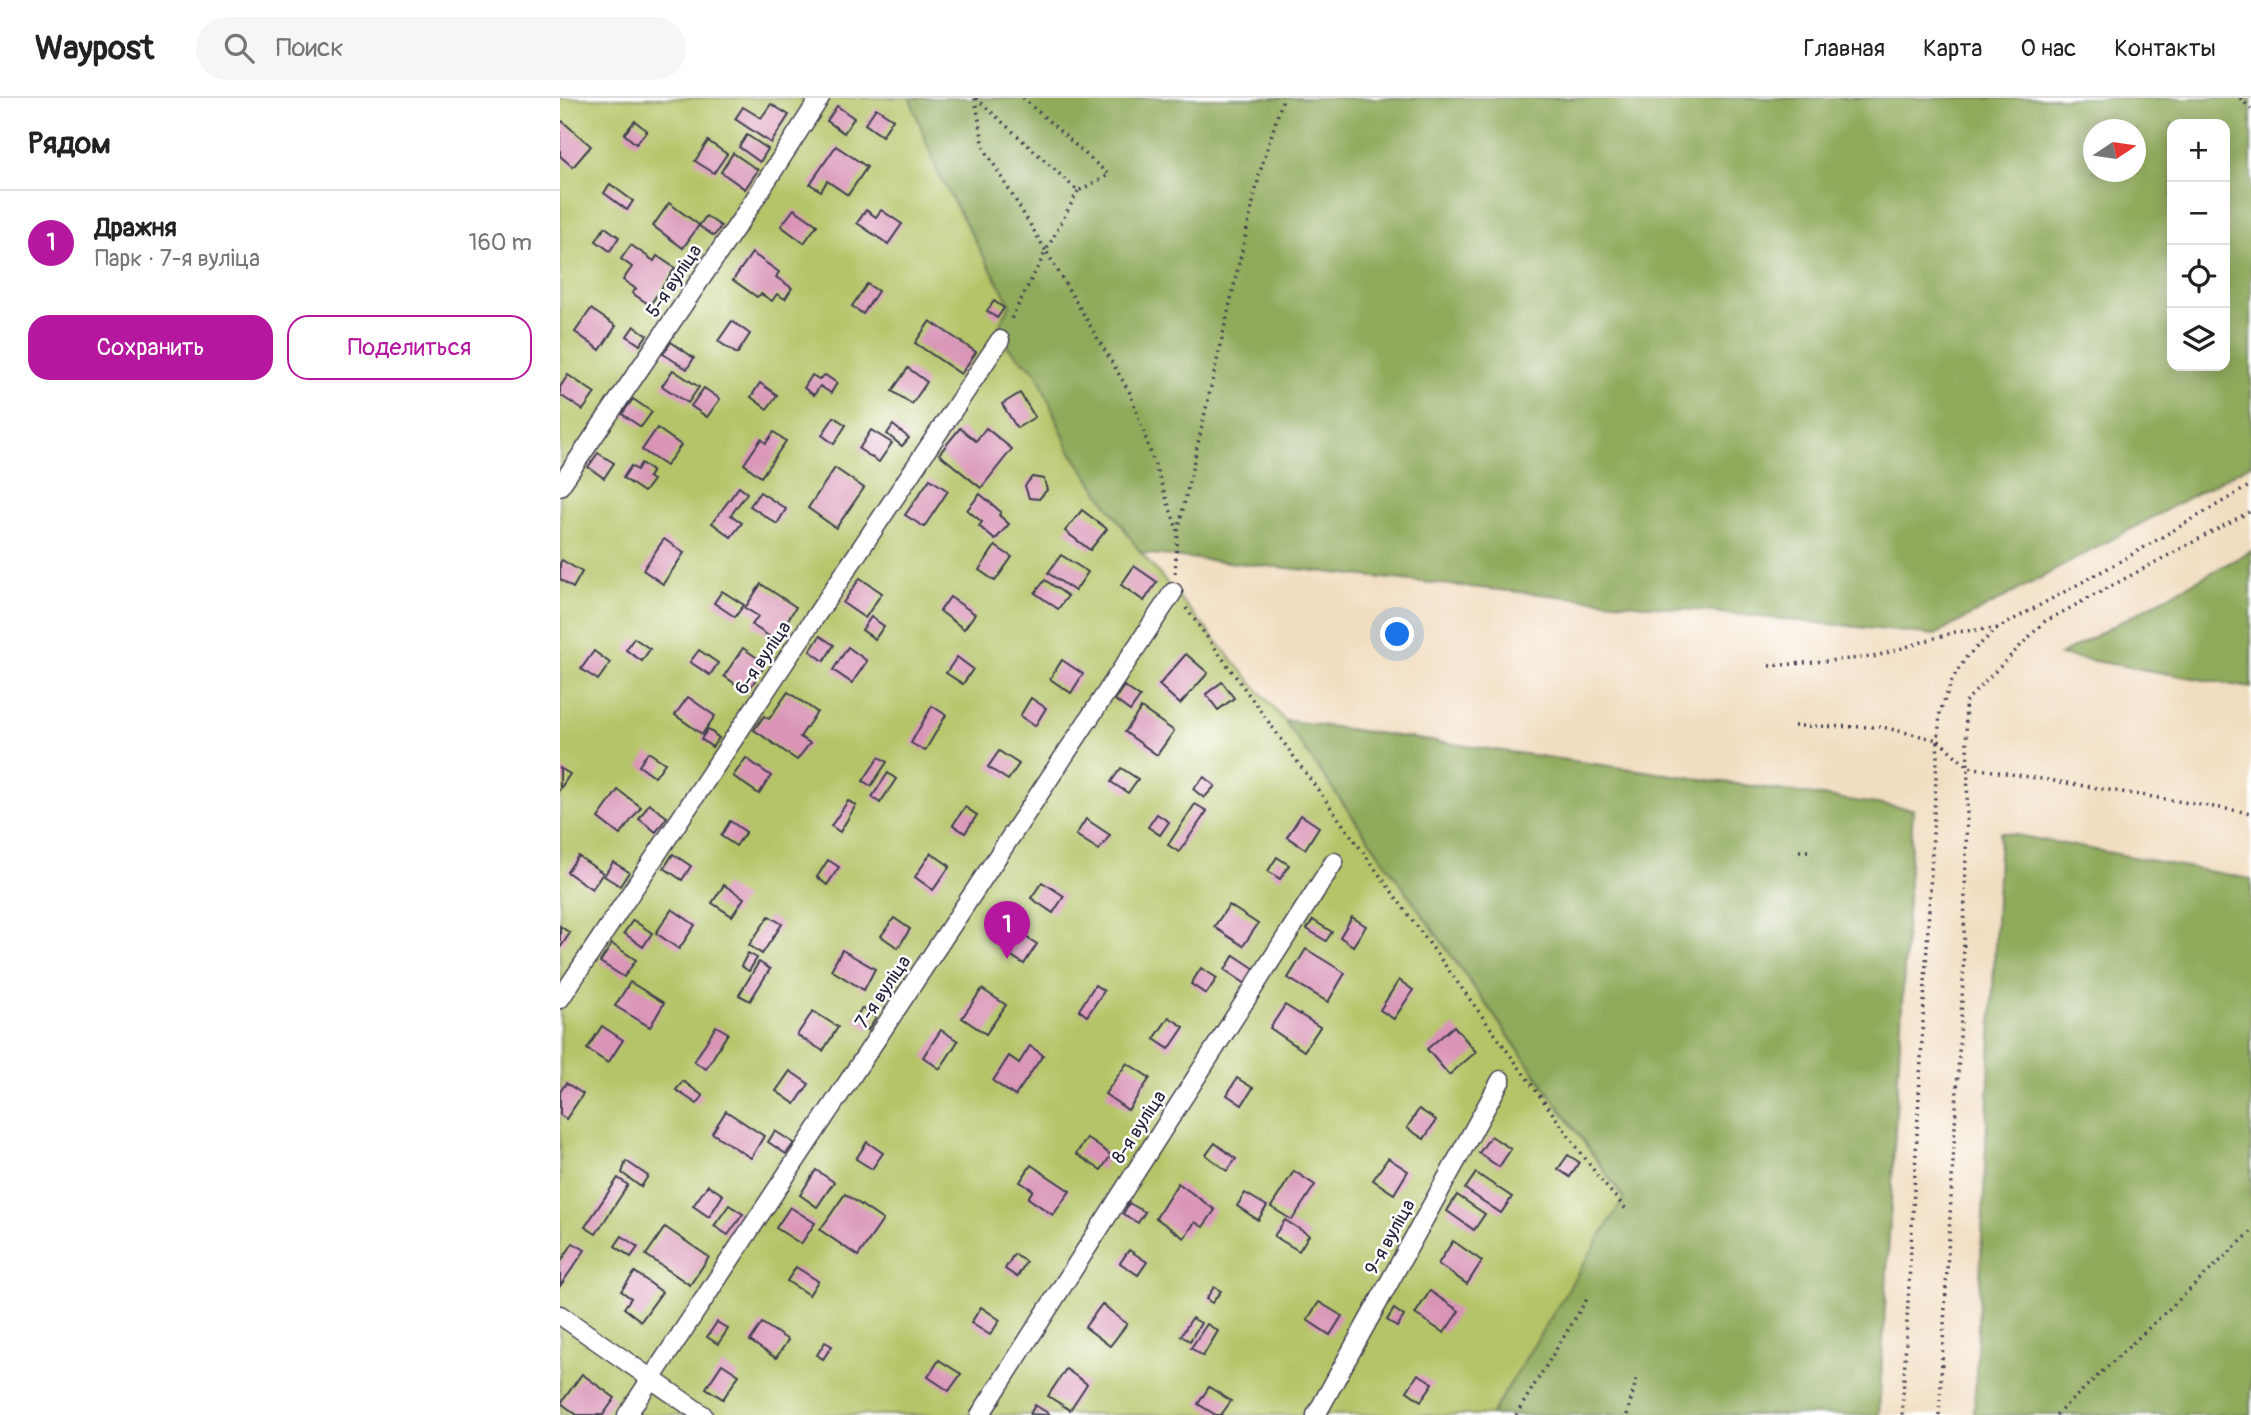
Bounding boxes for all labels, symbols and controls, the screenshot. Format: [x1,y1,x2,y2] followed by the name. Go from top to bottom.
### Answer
[196,17,686,80] search box
[35,28,154,69] text: Waypost
[220,29,258,67] icon: search
[276,32,344,64] text: Поиск
[1804,34,1885,63] text: Главная
[1923,34,1983,63] text: Карта
[2021,34,2076,63] text: О нас
[2114,34,2216,63] text: Контакты
[2083,119,2146,182] north arrow
[2167,119,2230,371] map controls
[2167,119,2230,182] button: +
[28,125,111,162] text: Рядом
[2167,182,2230,245] button: −
[95,212,177,244] text: Дражня
[47,228,56,257] text: 1
[468,228,532,257] text: 160 m
[641,240,707,322] street label: 5-я вуліца
[95,244,260,273] text: Парк · 7-я вуліца
[2167,245,2230,308] button: locate
[2167,308,2230,371] button: layers
[28,315,273,380] button: Сохранить
[287,315,532,380] button: Поделиться
[730,616,796,699] street label: 6-я вуліца
[1380,617,1414,651] your location
[984,901,1030,959] pin: 1
[850,951,916,1033] street label: 7-я вуліца
[1107,1086,1172,1168] street label: 8-я вуліца
[1359,1195,1421,1279] street label: 9-я вуліца

